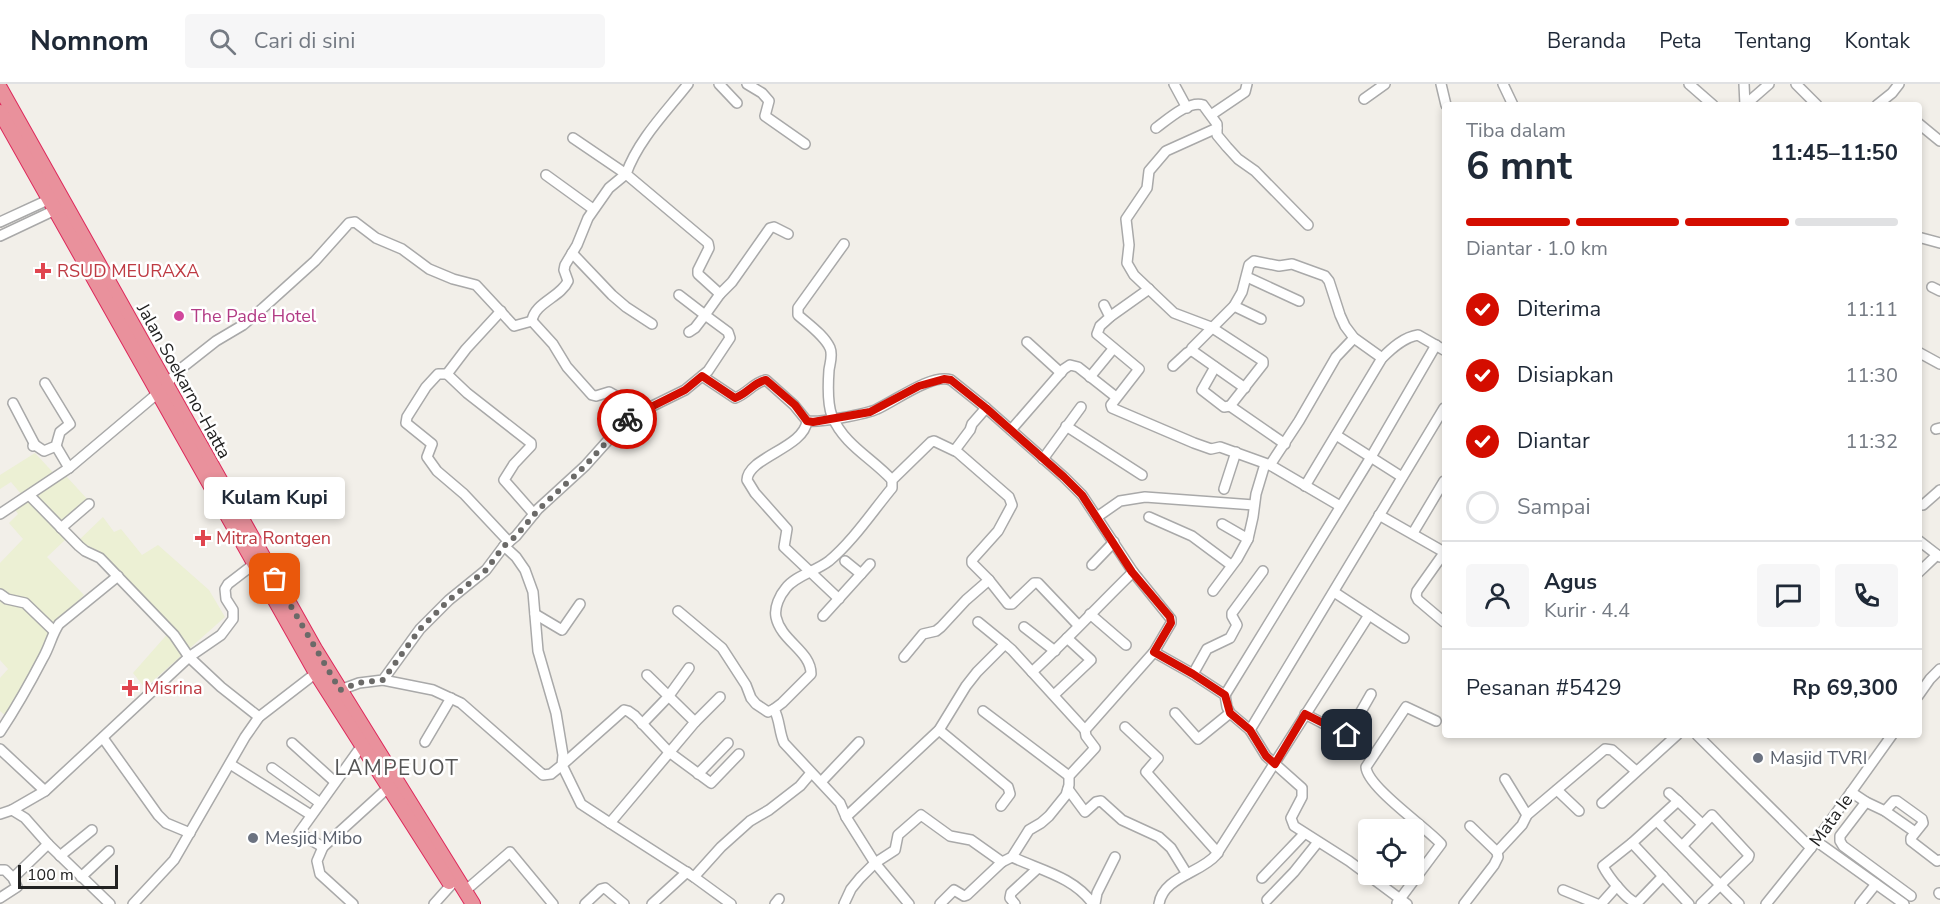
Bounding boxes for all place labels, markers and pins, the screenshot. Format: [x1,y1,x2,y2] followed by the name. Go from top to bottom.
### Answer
[57,259,199,283] place label: RSUD MEURAXA
[34,262,52,280] marker: RSUD MEURAXA
[191,304,317,328] place label: The Pade Hotel
[172,309,186,323] marker: The Pade Hotel
[204,477,346,519] callout: Kulam Kupi
[216,526,331,550] place label: Mitra Rontgen
[194,529,212,547] marker: Mitra Rontgen
[249,553,300,604] pin
[144,676,203,700] place label: Misrina
[121,679,139,697] marker: Misrina
[1321,709,1372,760] pin
[1770,746,1867,770] place label: Masjid TVRI
[1751,751,1765,765] marker: Masjid TVRI
[265,826,362,850] place label: Mesjid Mibo
[246,831,260,845] marker: Mesjid Mibo

